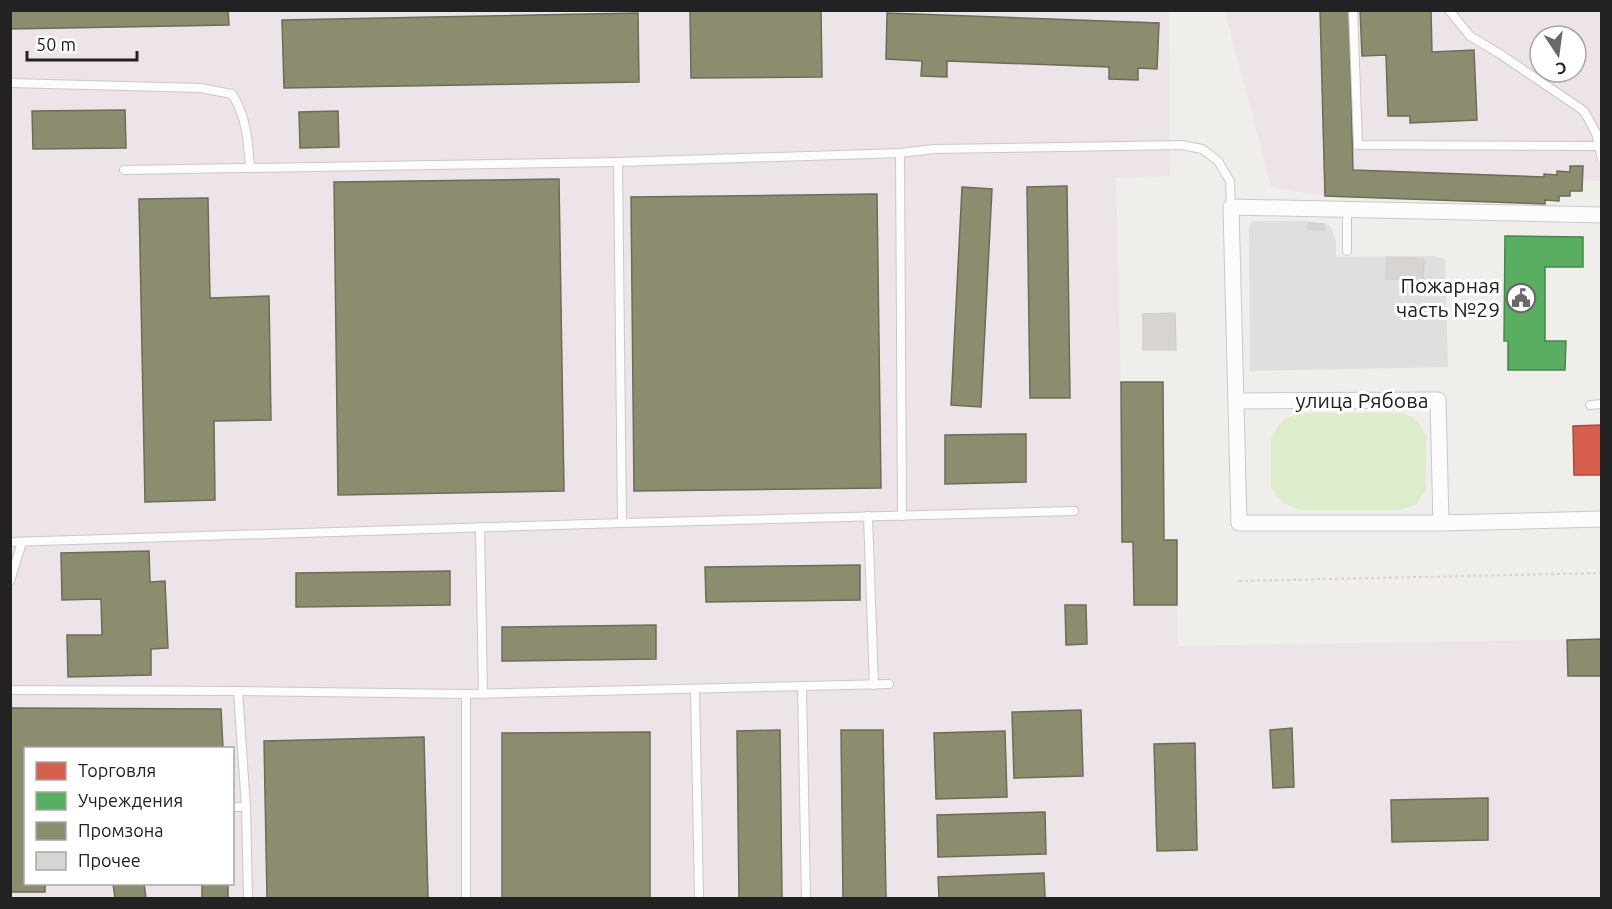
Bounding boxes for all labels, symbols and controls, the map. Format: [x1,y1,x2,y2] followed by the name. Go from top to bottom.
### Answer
[27,24,136,62] scale bar
[1528,24,1588,84] north arrow
[36,34,76,54] text: 50 m
[1554,59,1568,79] text: С
[1396,273,1500,321] place label: Пожарная часть №29
[1505,282,1537,314] public building icon: Пожарная часть №29
[1295,388,1429,412] street label: улица Рябова
[24,747,234,885] legend
[78,760,156,780] text: Торговля
[78,790,183,810] text: Учреждения
[78,820,163,840] text: Промзона
[78,850,141,870] text: Прочее

